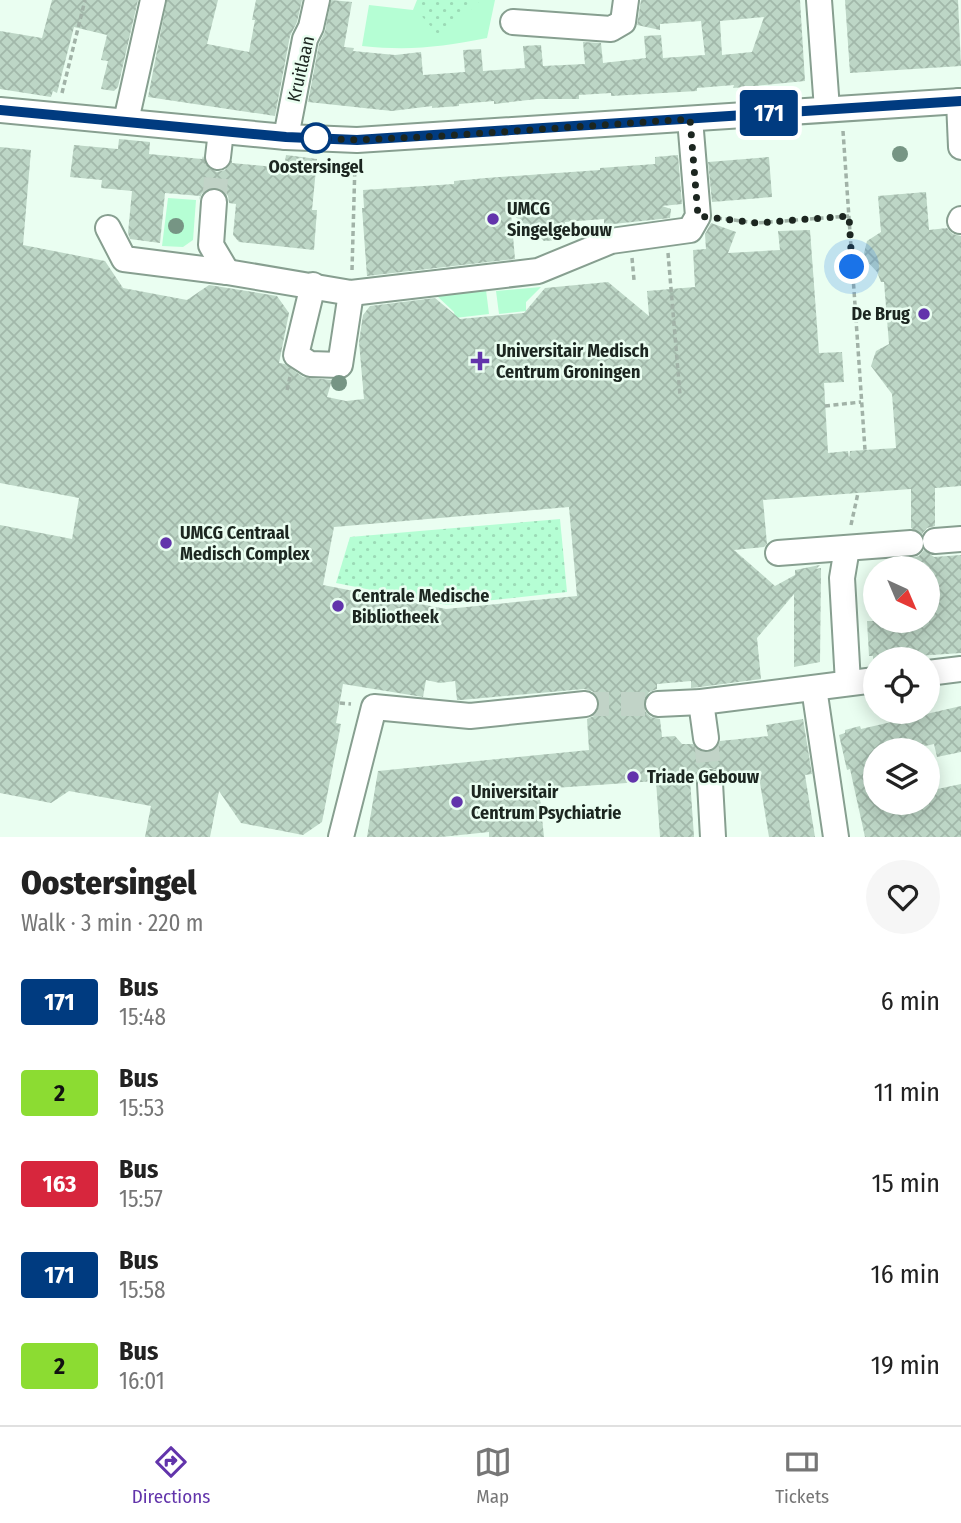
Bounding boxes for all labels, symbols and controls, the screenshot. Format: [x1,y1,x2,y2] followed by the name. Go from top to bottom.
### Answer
[283,34,319,104] street label: Kruitlaan
[729,90,809,136] line badge: 171
[754,99,784,127] text: 171
[301,123,331,153] marker: Oostersingel
[269,156,364,178] place label: Oostersingel
[507,198,612,241] place label: UMCG Singelgebouw
[485,211,501,227] marker: UMCG Singelgebouw
[834,249,869,284] your location
[851,303,910,325] place label: De Brug
[916,306,932,322] marker: De Brug
[496,340,649,383] place label: Universitair Medisch Centrum Groningen
[470,351,490,371] marker: Universitair Medisch Centrum Groningen
[180,522,310,565] place label: UMCG Centraal Medisch Complex
[158,535,174,551] marker: UMCG Centraal Medisch Complex
[863,556,940,634] north arrow
[863,556,940,815] map controls
[352,585,489,628] place label: Centrale Medische Bibliotheek
[330,598,346,614] marker: Centrale Medische Bibliotheek
[863,647,940,724] button: locate
[863,738,940,815] button: layers
[647,766,760,788] place label: Triade Gebouw
[625,769,641,785] marker: Triade Gebouw
[471,781,621,824] place label: Universitair Centrum Psychiatrie
[449,794,465,810] marker: Universitair Centrum Psychiatrie
[866,860,940,934] button: heart
[21,863,196,903] text: Oostersingel
[21,909,203,937] text: Walk · 3 min · 220 m
[119,972,158,1003] text: Bus
[881,986,940,1017] text: 6 min
[44,988,75,1016] text: 171
[119,1003,166,1031] text: 15:48
[119,1063,158,1094] text: Bus
[874,1077,940,1108] text: 11 min
[54,1079,65,1107] text: 2
[119,1094,164,1122] text: 15:53
[119,1154,158,1185] text: Bus
[872,1168,940,1199] text: 15 min
[43,1170,76,1198] text: 163
[119,1185,163,1213] text: 15:57
[119,1245,158,1276] text: Bus
[871,1259,940,1290] text: 16 min
[44,1261,75,1289] text: 171
[119,1276,166,1304] text: 15:58
[119,1336,158,1367] text: Bus
[871,1350,940,1381] text: 19 min
[54,1352,65,1380] text: 2
[119,1367,165,1395] text: 16:01
[132,1443,210,1508] tab: Directions
[474,1443,512,1508] tab: Map
[775,1443,829,1508] tab: Tickets

